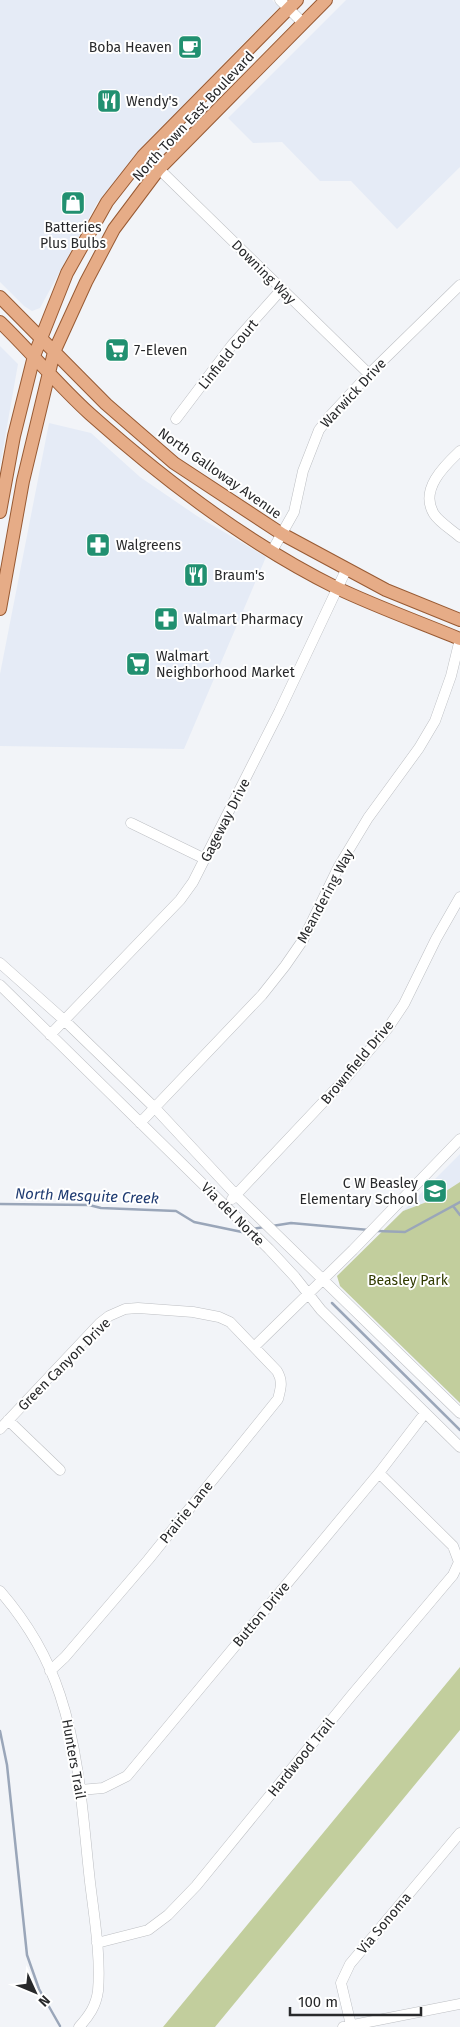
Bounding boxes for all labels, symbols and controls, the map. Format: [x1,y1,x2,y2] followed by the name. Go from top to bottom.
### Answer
[177,34,203,60] cafe icon: Boba Heaven
[89,39,172,56] place label: Boba Heaven
[129,48,258,185] street label: North Town East Boulevard
[96,88,122,114] restaurant icon: Wendy's
[126,93,178,110] place label: Wendy's
[60,190,86,216] shop icon: Batteries Plus Bulbs
[40,219,107,252] place label: Batteries Plus Bulbs
[228,237,299,308] street label: Downing Way
[195,315,262,393] street label: Linfield Court
[104,337,130,363] supermarket icon: 7-Eleven
[134,342,188,359] place label: 7-Eleven
[317,355,390,432] street label: Warwick Drive
[155,424,285,523] street label: North Galloway Avenue
[85,532,111,558] pharmacy icon: Walgreens
[116,537,181,554] place label: Walgreens
[183,562,209,588] restaurant icon: Braum's
[214,567,265,584] place label: Braum's
[153,606,179,632] pharmacy icon: Walmart Pharmacy
[184,611,303,628] place label: Walmart Pharmacy
[156,648,296,681] place label: Walmart Neighborhood Market
[125,651,151,677] supermarket icon: Walmart Neighborhood Market
[197,776,254,865] street label: Gageway Drive
[293,846,357,946] street label: Meandering Way
[317,1017,397,1108] street label: Brownfield Drive
[300,1175,418,1208] place label: C W Beasley Elementary School
[422,1178,448,1204] school or university icon: C W Beasley Elementary School
[197,1179,268,1250] street label: Via del Norte
[15,1184,159,1208] water label: North Mesquite Creek
[368,1272,449,1289] park label: Beasley Park
[14,1314,114,1414] street label: Green Canyon Drive
[156,1478,217,1547] street label: Prairie Lane
[229,1578,293,1650] street label: Button Drive
[264,1715,338,1800] street label: Hardwood Trail
[58,1718,89,1801] street label: Hunters Trail
[354,1889,415,1957] street label: Via Sonoma
[10,1967,60,2017] north arrow
[290,1984,421,2016] scale bar
[35,1991,53,2010] text: N
[298,1993,338,2011] text: 100 m

